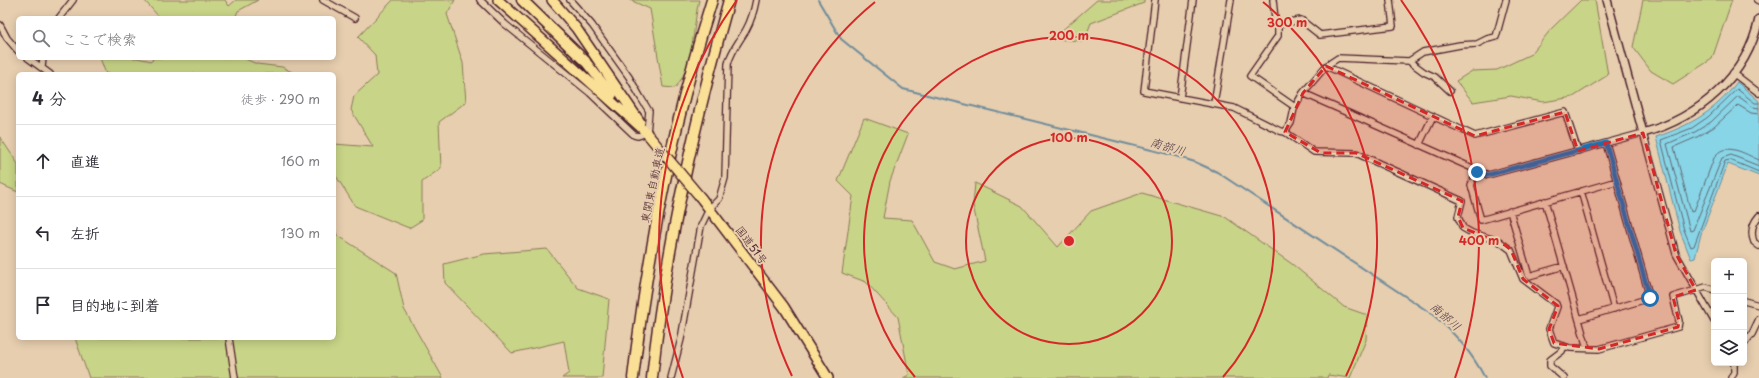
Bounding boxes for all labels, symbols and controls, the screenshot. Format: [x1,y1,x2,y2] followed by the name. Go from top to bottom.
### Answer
[1267,13,1307,31] text: 300 m
[16,16,336,60] search box
[1049,26,1089,44] text: 200 m
[30,27,52,49] icon: search
[62,27,137,50] text: ここで検索
[32,85,66,111] text: 4 分
[241,89,320,108] text: 徒歩 · 290 m
[1050,128,1088,146] text: 100 m
[1148,132,1188,160] water label: 南部川
[636,146,668,224] street label: 東関東自動車道
[70,149,100,172] text: 直進
[32,150,54,172] icon: ahead
[281,151,320,170] text: 160 m
[1468,163,1486,181] route end
[70,221,100,244] text: 左折
[32,222,54,244] icon: left
[732,222,772,268] street label: 国道51号
[281,223,320,242] text: 130 m
[1459,231,1499,249] text: 400 m
[1062,234,1076,248] centre of rings
[1711,258,1747,366] map controls
[1711,258,1747,294] button: +
[1641,289,1659,307] route start
[70,293,160,316] text: 目的地に到着
[32,294,54,316] icon: arrive
[1711,294,1747,330] button: −
[1427,297,1465,335] water label: 南部川
[1711,330,1747,366] button: layers

